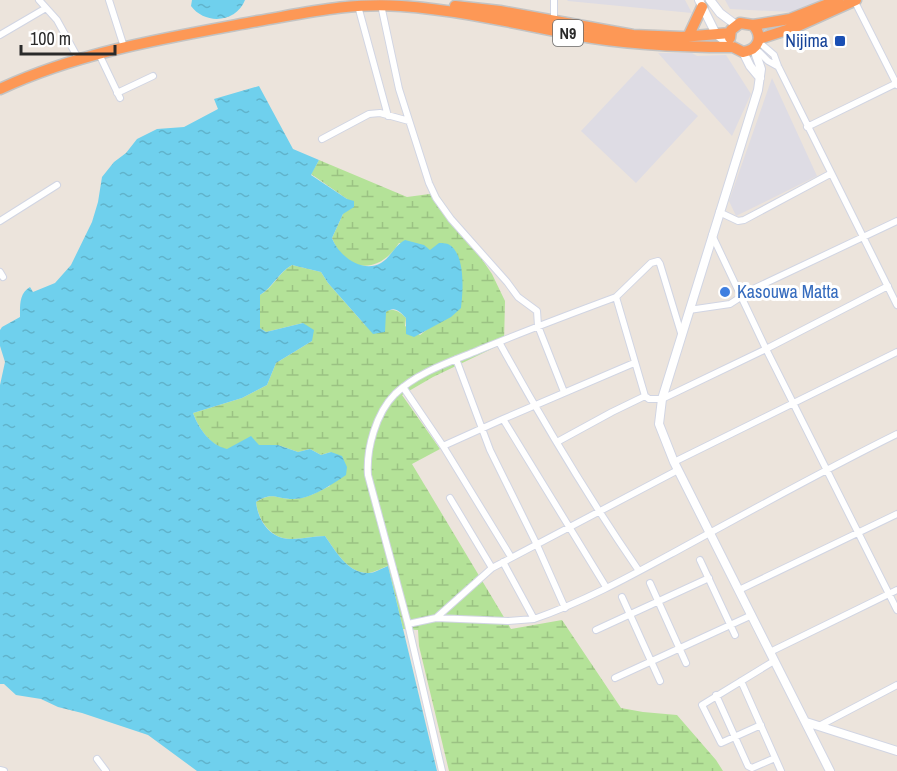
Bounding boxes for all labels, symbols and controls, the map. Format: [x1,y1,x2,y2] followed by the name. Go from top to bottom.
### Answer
[21,18,116,56] scale bar
[553,20,583,46] road number: N9
[30,26,71,51] text: 100 m
[785,28,828,53] place label: Nijima
[833,34,847,48] marker: Nijima
[737,279,839,304] place label: Kasouwa Matta
[718,285,732,299] marker: Kasouwa Matta

